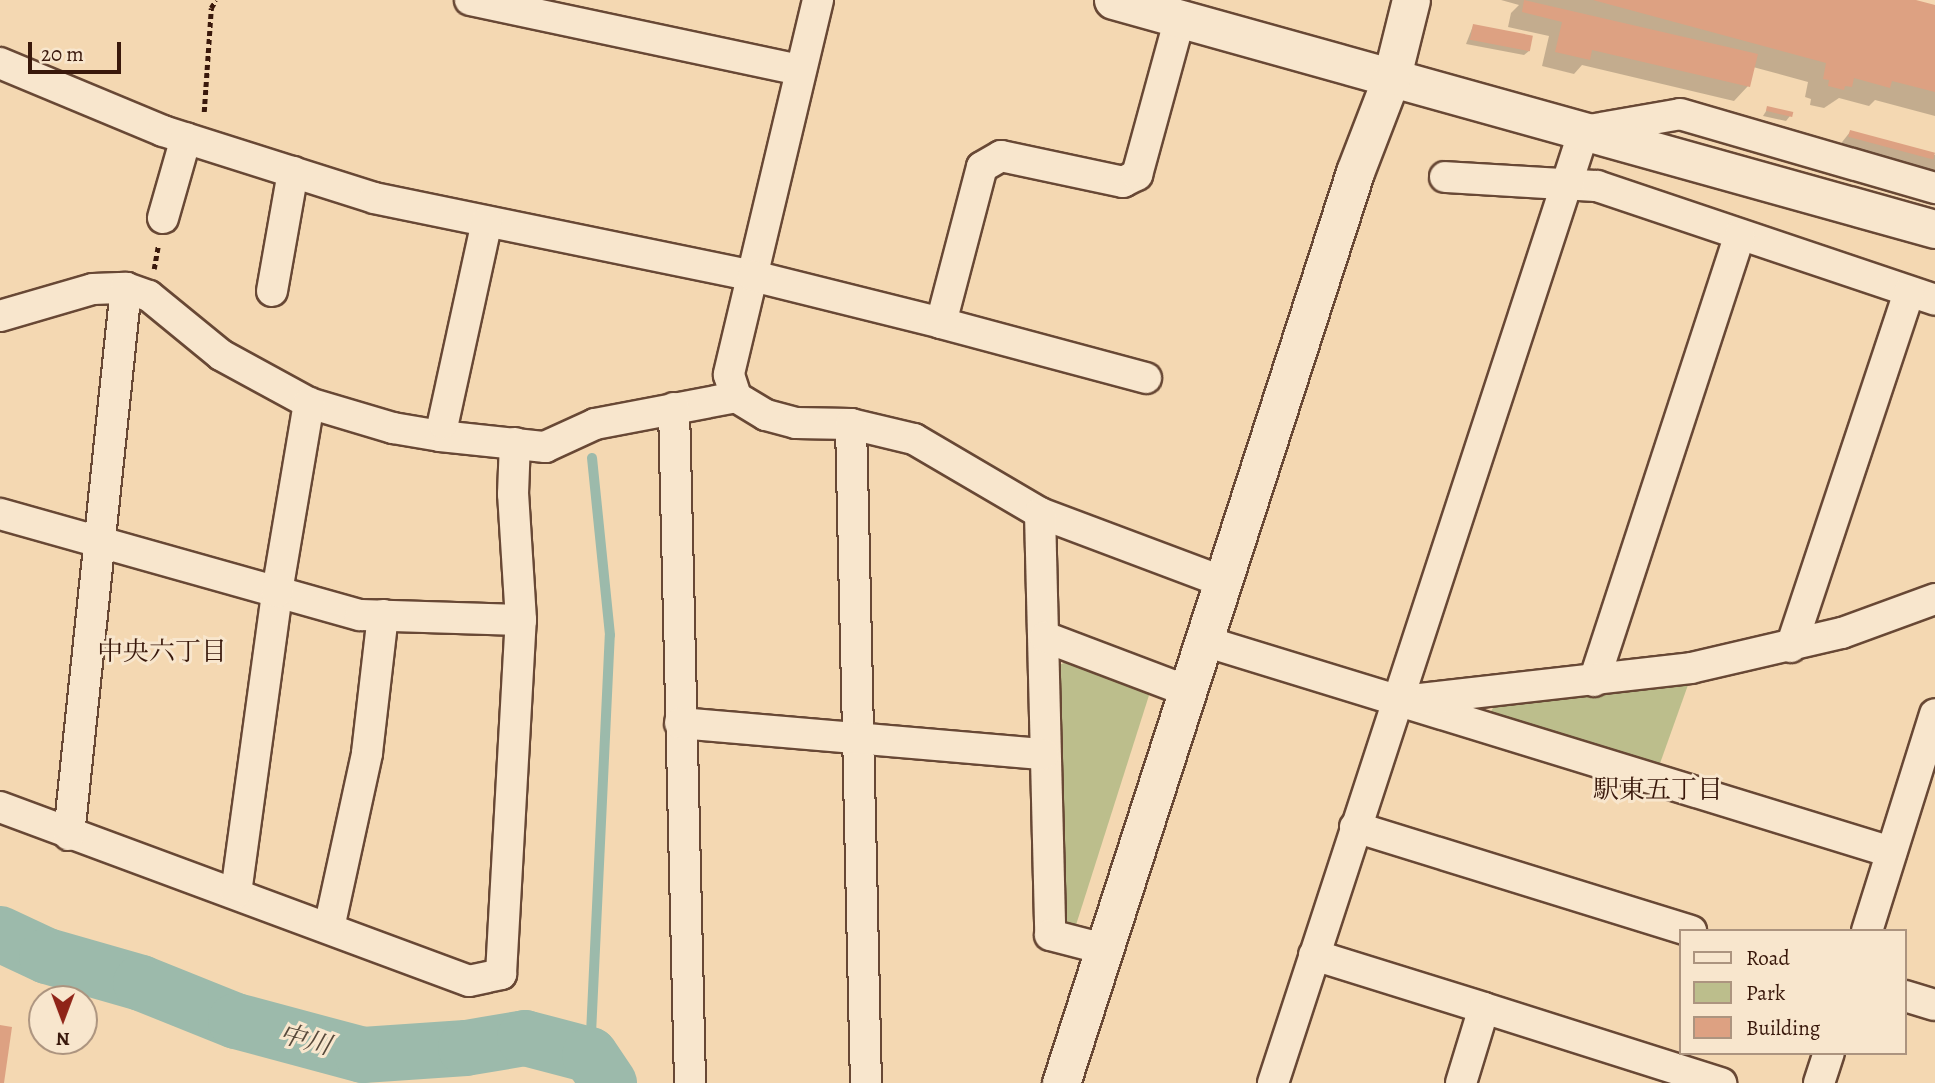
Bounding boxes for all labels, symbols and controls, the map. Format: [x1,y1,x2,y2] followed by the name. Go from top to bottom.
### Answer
[32,28,124,72] scale bar
[41,40,84,68] text: 20 m
[97,636,227,668] district label: 中央六丁目
[1593,774,1723,806] district label: 駅東五丁目
[1680,929,1907,1055] legend
[1746,944,1790,972] text: Road
[1746,979,1785,1007] text: Park
[28,985,98,1055] north arrow
[1746,1014,1820,1042] text: Building
[276,1018,334,1062] water label: 中川
[56,1026,70,1052] text: N

